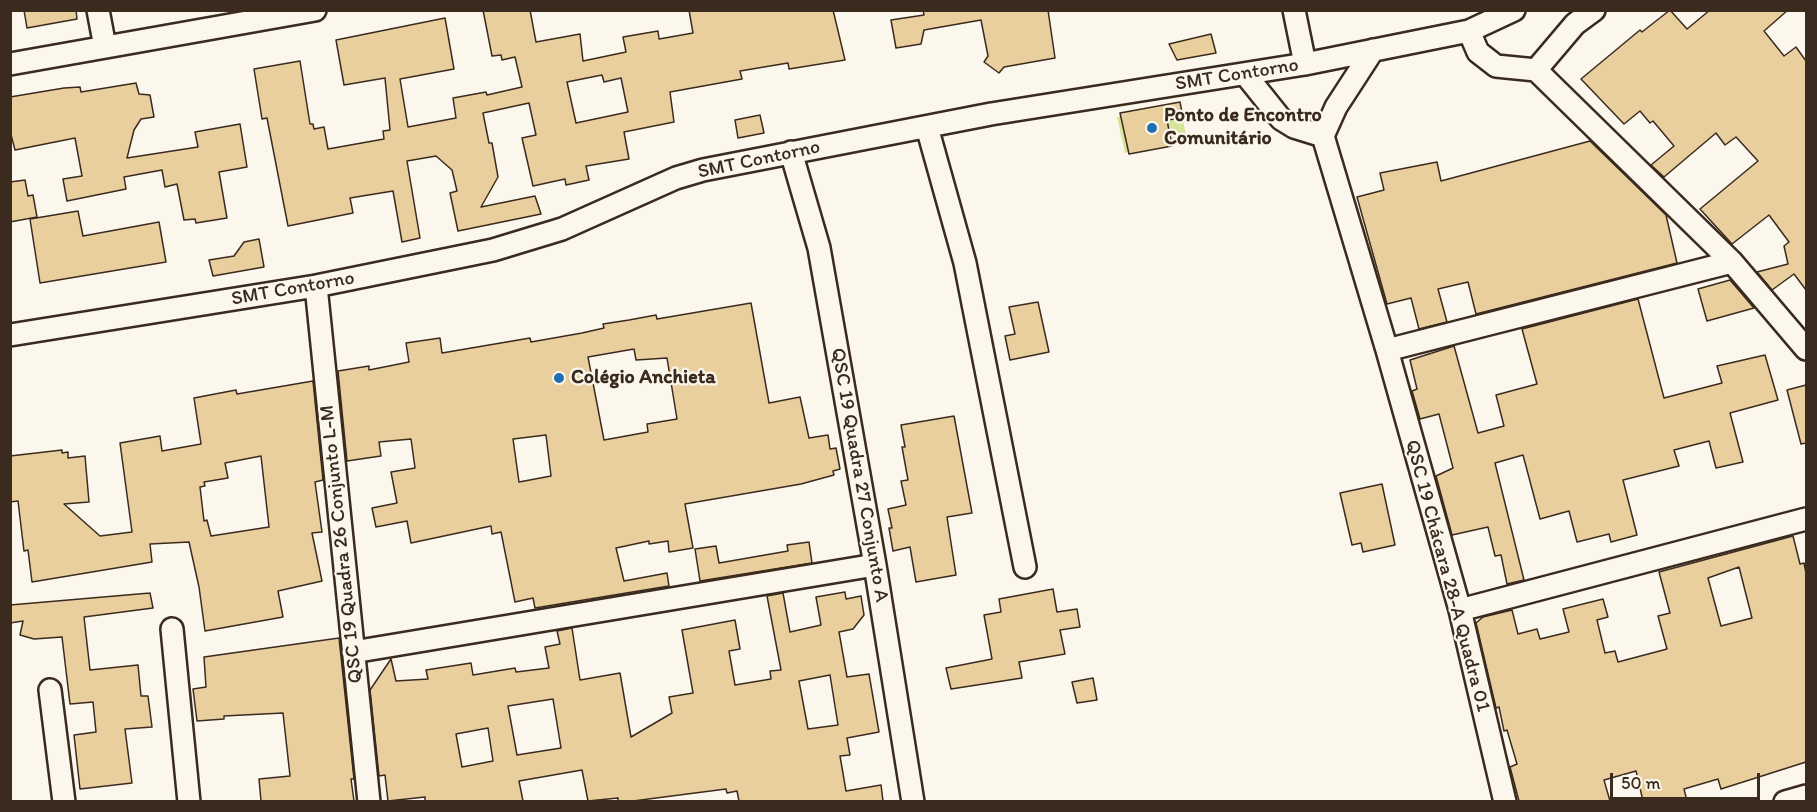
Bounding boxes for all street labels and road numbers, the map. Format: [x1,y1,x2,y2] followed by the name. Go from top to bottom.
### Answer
[1174,53,1300,97] street label: SMT Contorno
[696,135,822,185] street label: SMT Contorno
[230,266,356,312] street label: SMT Contorno
[825,346,893,604] street label: QSC 19 Quadra 27 Conjunto A
[315,404,369,684] street label: QSC 19 Quadra 26 Conjunto L-M
[1399,437,1495,715] street label: QSC 19 Chácara 28-A Quadra 01

